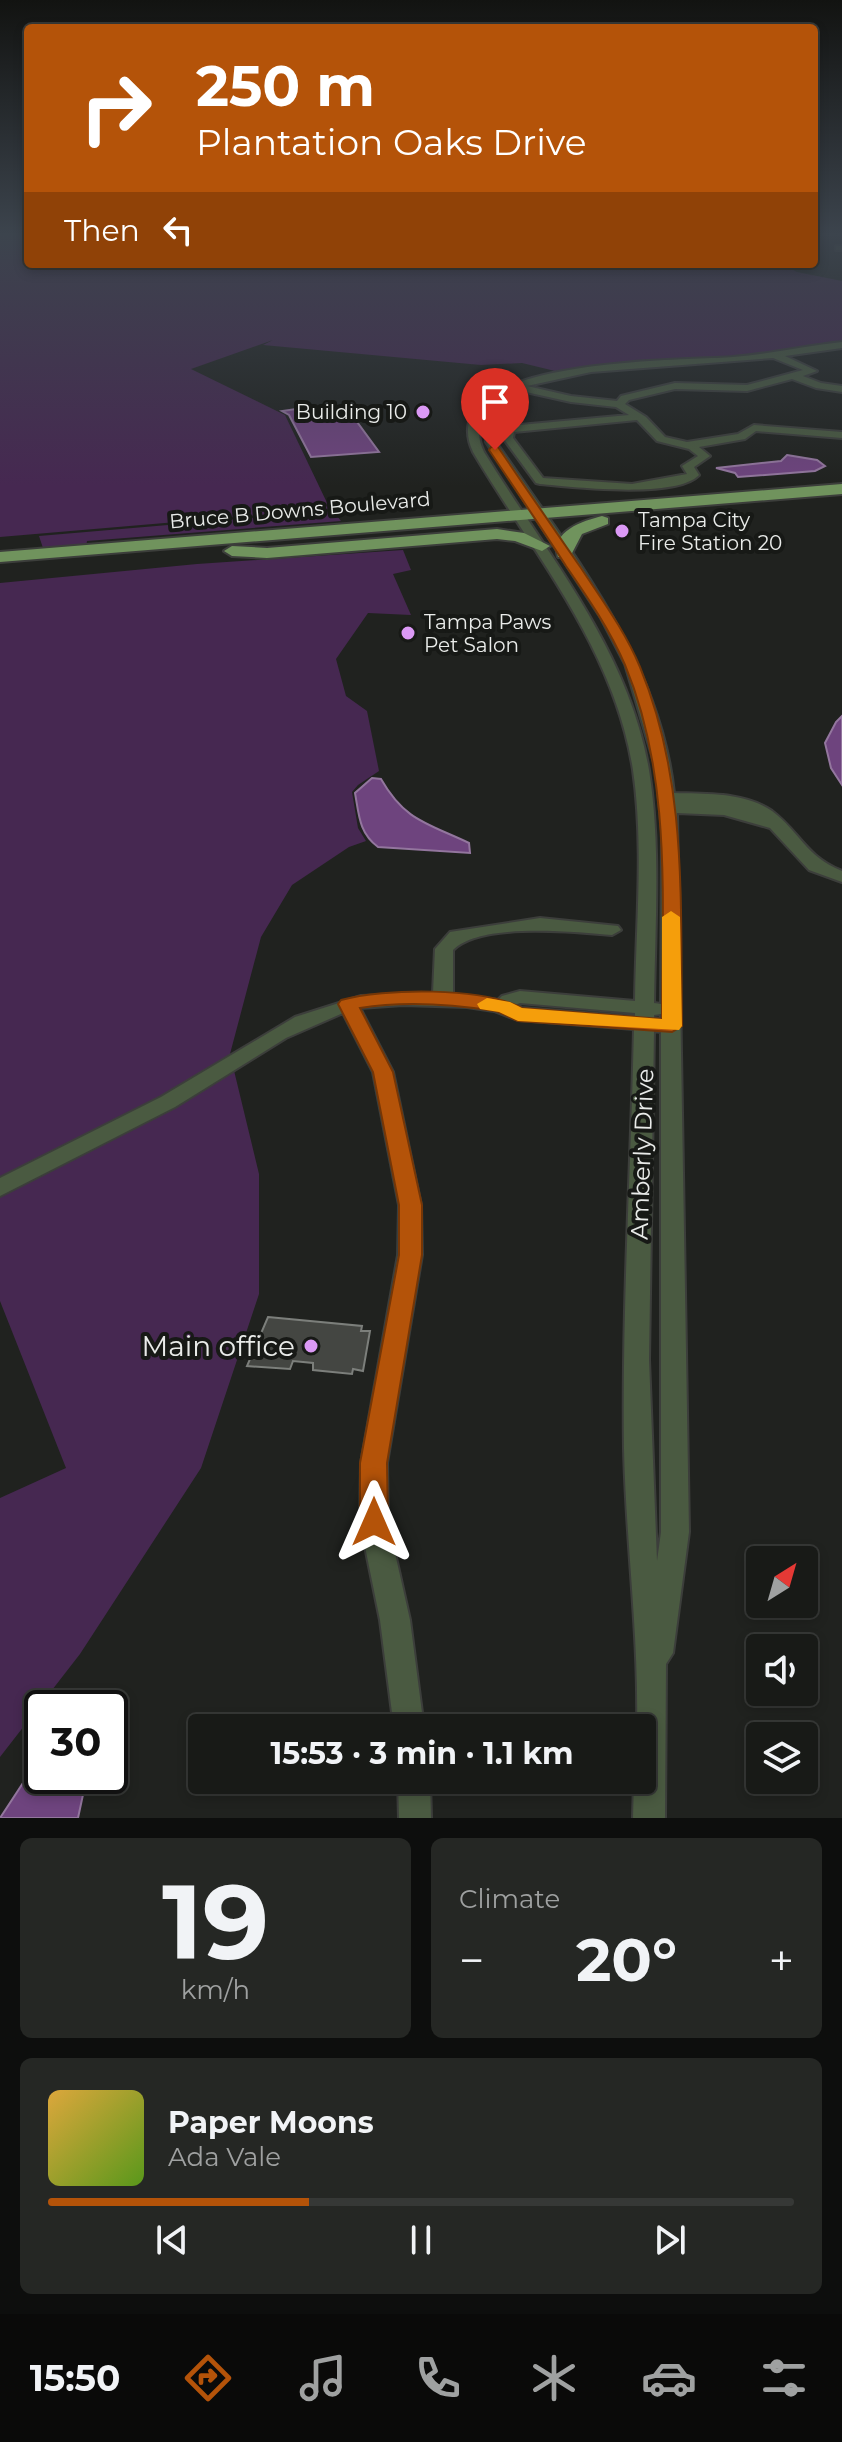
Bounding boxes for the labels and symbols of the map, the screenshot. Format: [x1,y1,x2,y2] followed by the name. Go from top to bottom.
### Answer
[461,368,529,450] pin
[296,400,407,424] place label: Building 10
[414,403,432,421] marker: Building 10
[168,487,432,533] street label: Bruce B Downs Boulevard
[638,508,782,555] place label: Tampa City Fire Station 20
[613,522,631,540] marker: Tampa City Fire Station 20
[424,610,552,657] place label: Tampa Paws Pet Salon
[399,624,417,642] marker: Tampa Paws Pet Salon
[625,1068,659,1240] street label: Amberly Drive
[141,1329,295,1363] place label: Main office
[302,1337,320,1355] marker: Main office
[332,1480,416,1564] position arrow
[746,1546,818,1618] north arrow
[24,1690,128,1794] speed limit sign: 30

